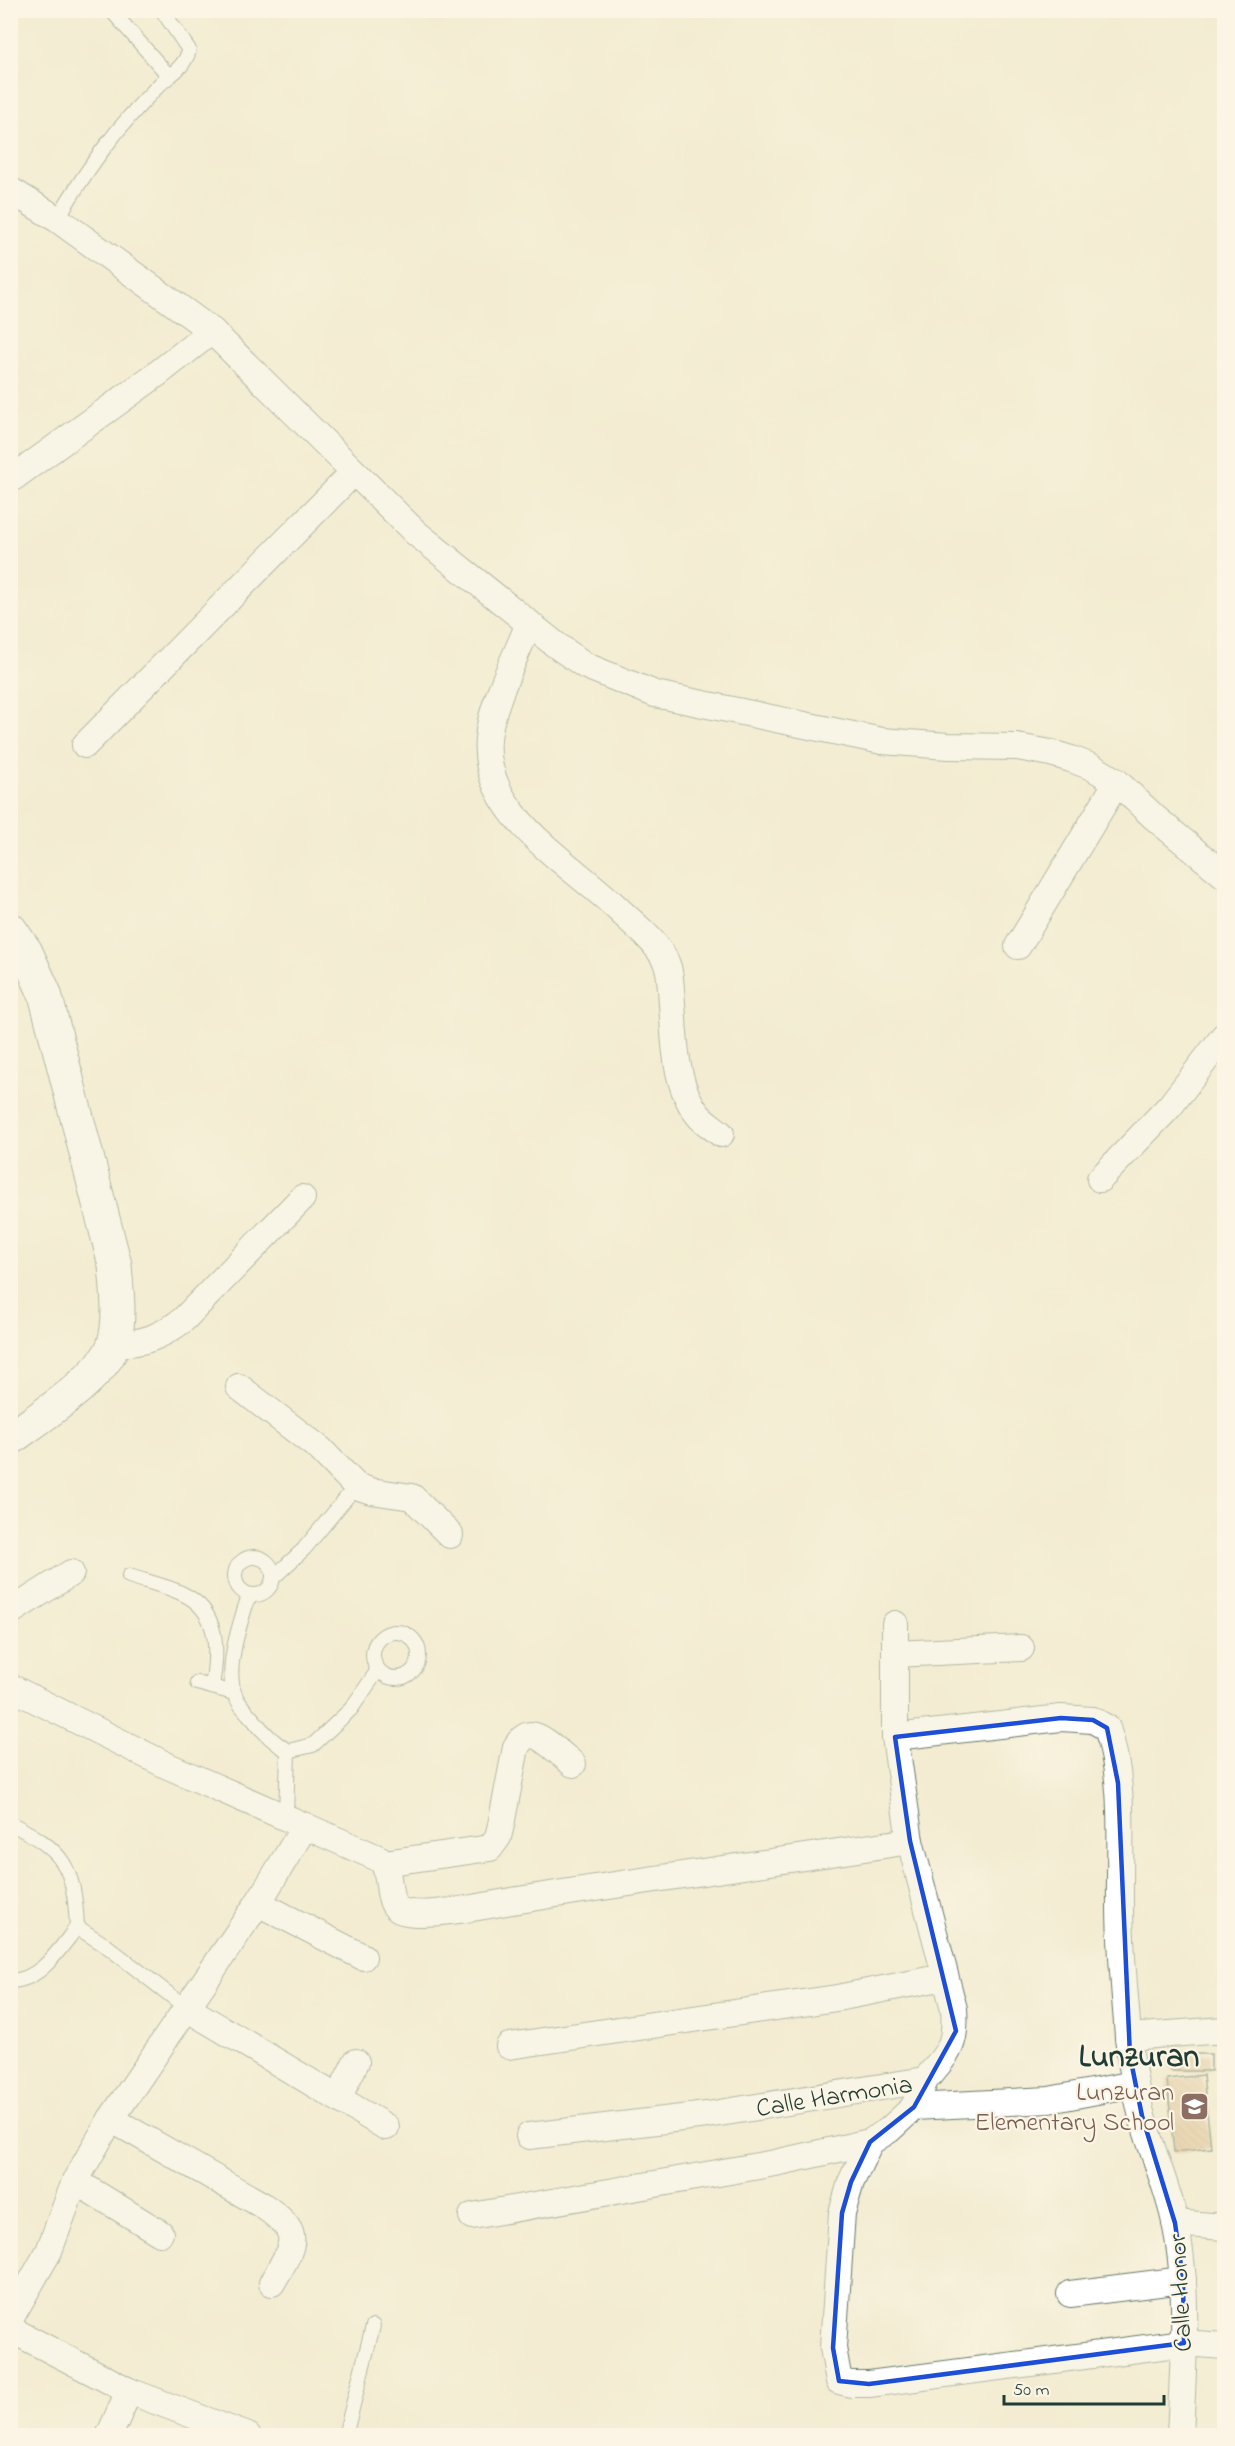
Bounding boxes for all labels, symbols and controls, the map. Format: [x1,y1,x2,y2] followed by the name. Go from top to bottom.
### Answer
[1079,2035,1199,2082] district label: Lunzuran
[754,2067,915,2129] street label: Calle Harmonia
[975,2075,1174,2143] place label: Lunzuran Elementary School
[1179,2090,1211,2122] school or university icon: Lunzuran Elementary School
[1160,2232,1204,2353] street label: Calle Honor
[1004,2368,1164,2406] scale bar
[1013,2378,1050,2404] text: 50 m

